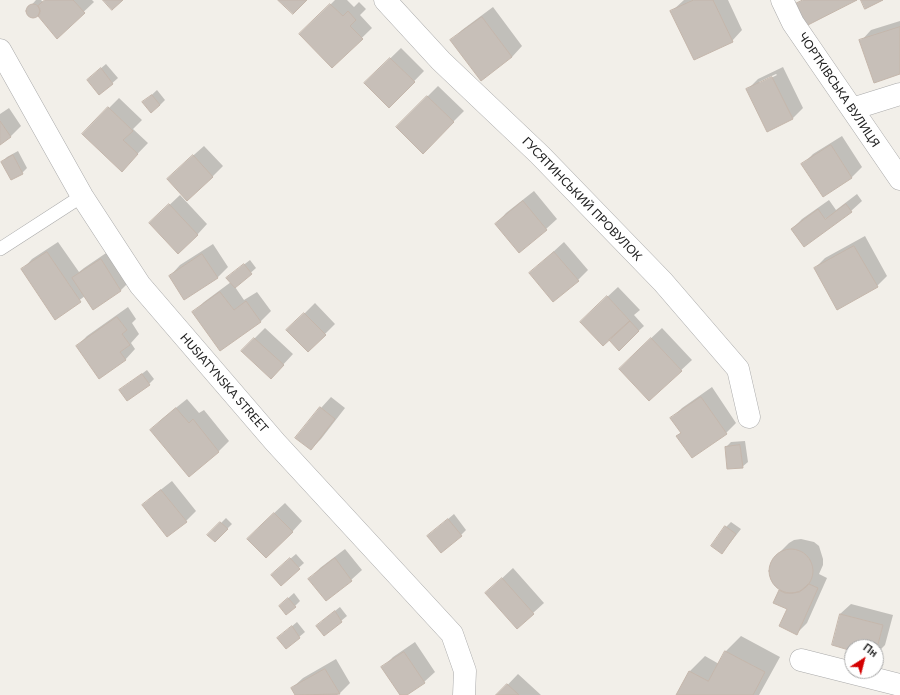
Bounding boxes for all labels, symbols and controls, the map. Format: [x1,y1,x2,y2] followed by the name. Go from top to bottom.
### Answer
[795,30,883,150] street label: ЧОРТКІВСЬКА ВУЛИЦЯ
[519,134,645,264] street label: ГУСЯТИНСЬКИЙ ПРОВУЛОК
[177,331,271,435] street label: HUSIATYNSKA STREET
[844,639,884,679] north arrow
[861,640,880,659] text: Пн

